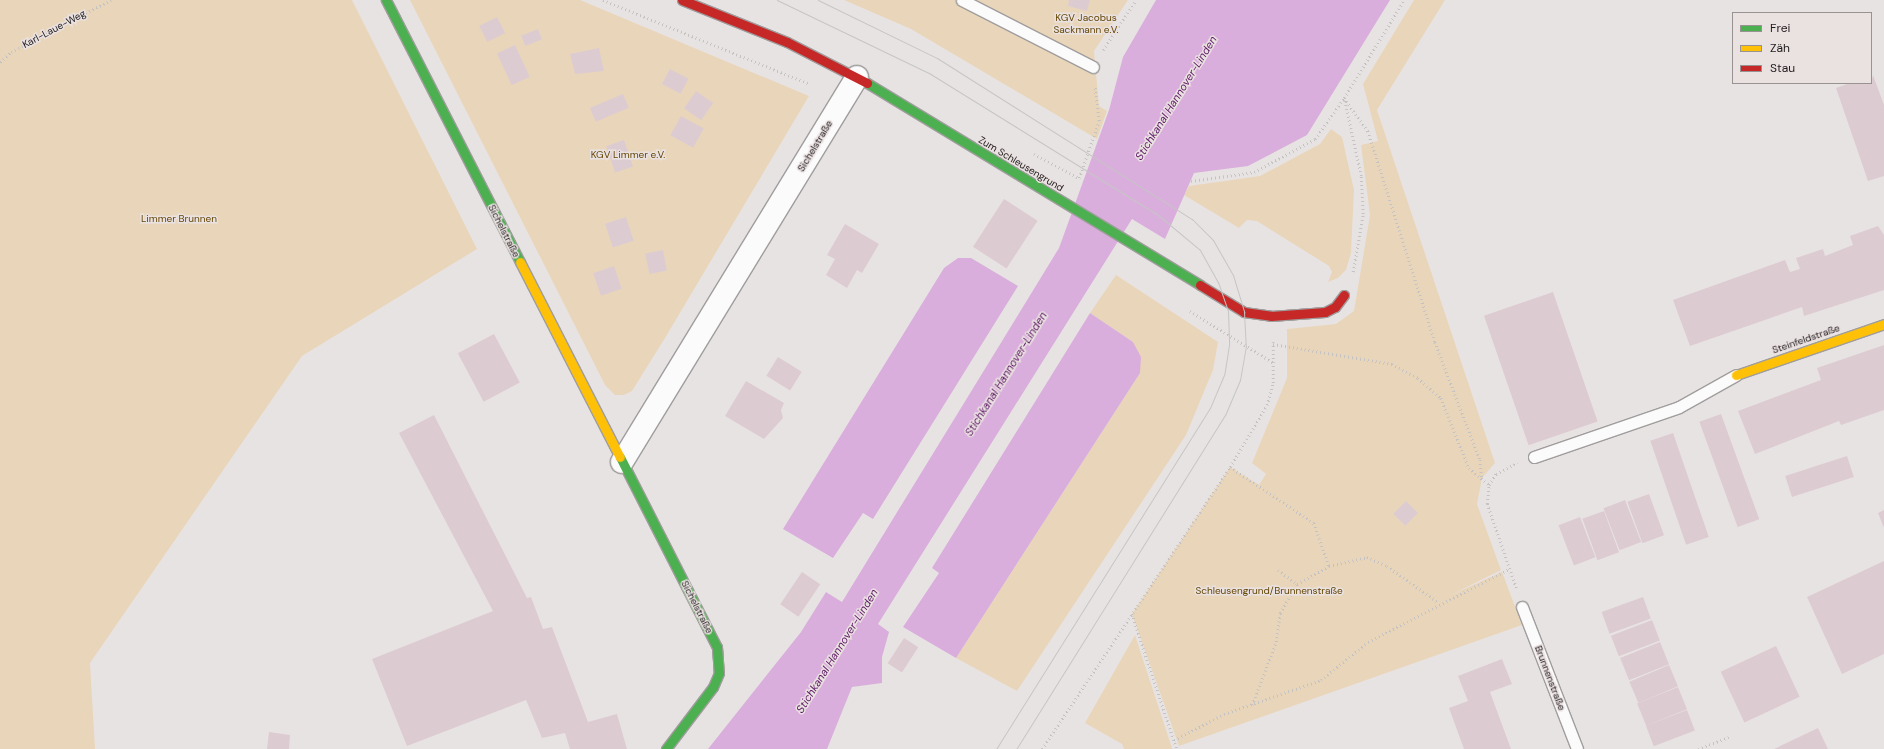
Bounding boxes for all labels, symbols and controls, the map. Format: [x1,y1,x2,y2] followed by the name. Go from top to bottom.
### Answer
[20,7,88,51] street label: Karl-Laue-Weg
[1053,11,1119,34] park label: KGV Jacobus Sackmann e.V.
[1732,12,1872,84] legend
[1770,20,1790,36] text: Frei
[1132,34,1220,162] water label: Stichkanal Hannover-Linden
[1770,40,1790,56] text: Zäh
[1770,60,1795,76] text: Stau
[795,118,835,174] street label: Sichelstraße
[976,134,1066,194] street label: Zum Schleusengrund
[591,149,665,161] park label: KGV Limmer e.V.
[486,203,522,259] street label: Sichelstraße
[141,213,217,225] park label: Limmer Brunnen
[962,310,1050,438] water label: Stichkanal Hannover-Linden
[1771,322,1841,356] street label: Steinfeldstraße
[679,579,715,635] street label: Sichelstraße
[1195,585,1343,597] park label: Schleusengrund/Brunnenstraße
[793,587,881,715] water label: Stichkanal Hannover-Linden
[1532,644,1568,712] street label: Brunnenstraße

